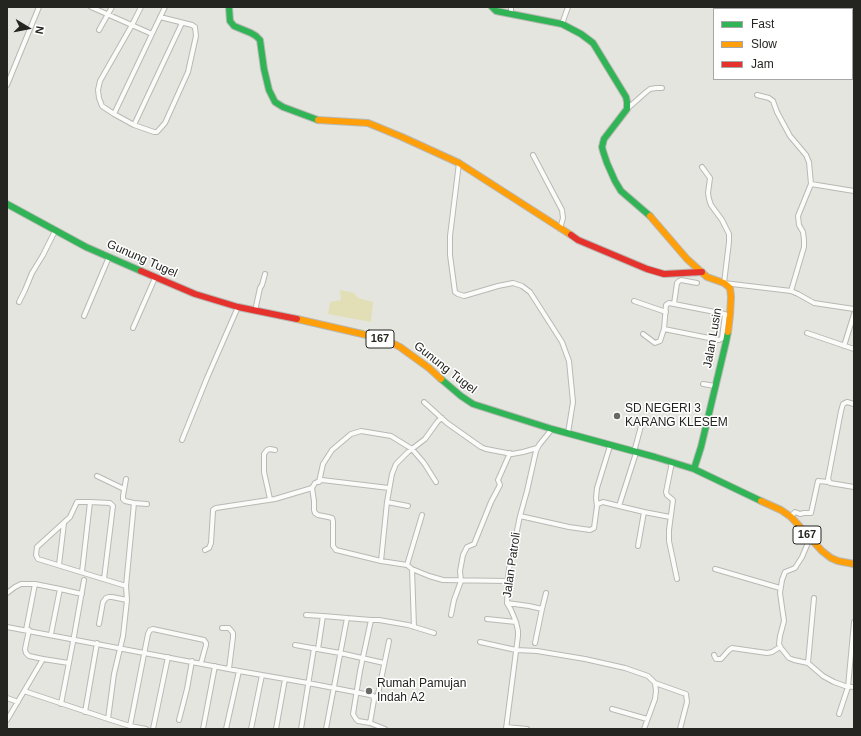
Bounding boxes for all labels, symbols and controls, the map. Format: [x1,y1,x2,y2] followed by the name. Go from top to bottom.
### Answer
[8,8,48,48] north arrow
[713,8,853,80] legend
[751,17,774,31] text: Fast
[33,25,46,35] text: N
[751,37,777,51] text: Slow
[751,57,774,71] text: Jam
[105,237,179,281] street label: Gunung Tugel
[701,307,725,369] street label: Jalan Lusin
[366,330,394,348] road number: 167
[411,339,479,397] street label: Gunung Tugel
[625,402,728,430] place label: SD NEGERI 3 KARANG KLESEM
[612,411,622,421] marker: SD NEGERI 3 KARANG KLESEM
[793,526,821,544] road number: 167
[500,531,524,599] street label: Jalan Patroli
[377,677,466,705] place label: Rumah Pamujan Indah A2
[364,686,374,696] marker: Rumah Pamujan Indah A2

